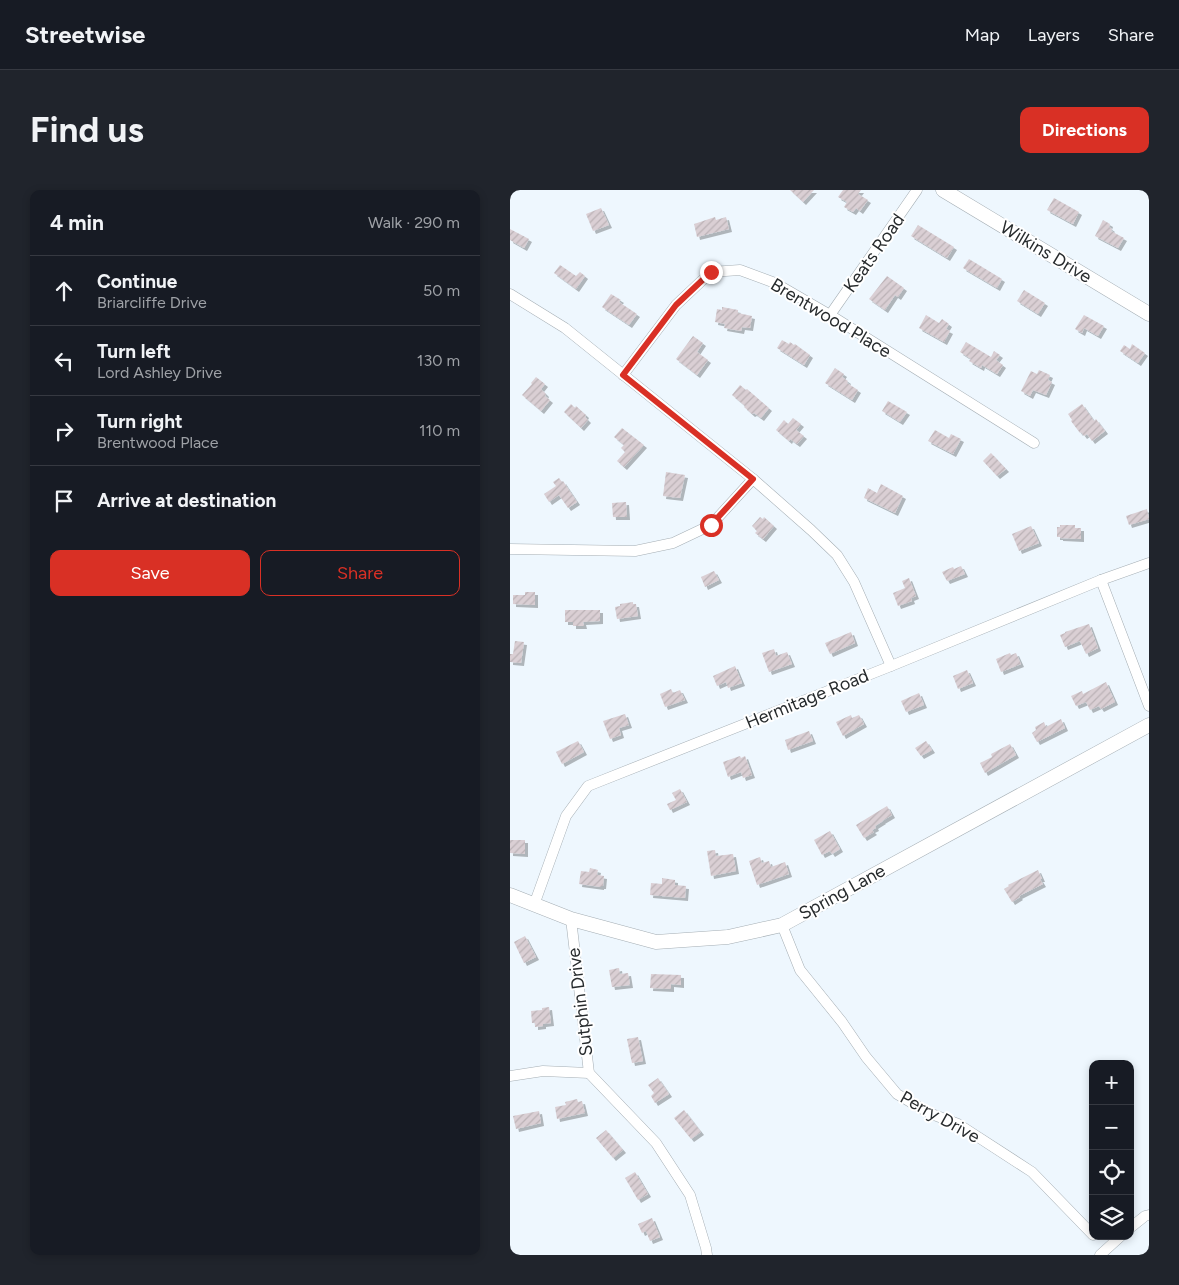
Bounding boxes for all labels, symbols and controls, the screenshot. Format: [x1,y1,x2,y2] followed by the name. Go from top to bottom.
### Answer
[25,20,145,49] text: Streetwise
[965,24,1000,46] text: Map
[1028,24,1080,46] text: Layers
[1108,24,1154,46] text: Share
[1020,107,1149,153] button: Directions
[30,109,144,151] text: Find us
[839,209,909,297] street label: Keats Road
[50,210,104,235] text: 4 min
[368,213,460,232] text: Walk · 290 m
[996,216,1096,288] street label: Wilkins Drive
[700,261,723,284] route end
[97,270,177,293] text: Continue
[767,273,895,363] street label: Brentwood Place
[50,277,78,305] icon: ahead
[423,281,460,300] text: 50 m
[97,293,207,312] text: Briarcliffe Drive
[97,340,171,363] text: Turn left
[50,347,78,375] icon: left
[417,351,460,370] text: 130 m
[97,363,222,382] text: Lord Ashley Drive
[97,410,183,433] text: Turn right
[50,417,78,445] icon: right
[419,421,460,440] text: 110 m
[97,433,218,452] text: Brentwood Place
[50,487,78,515] icon: arrive
[97,489,276,512] text: Arrive at destination
[700,514,723,537] route start
[50,550,250,596] button: Save
[260,550,460,596] button: Share
[742,664,872,734] street label: Hermitage Road
[795,859,889,925] street label: Spring Lane
[562,946,598,1057] street label: Sutphin Drive
[1089,1060,1134,1240] map controls
[1089,1060,1134,1105] button: +
[896,1086,984,1148] street label: Perry Drive
[1089,1105,1134,1150] button: −
[1089,1150,1134,1195] button: locate
[1089,1195,1134,1240] button: layers

